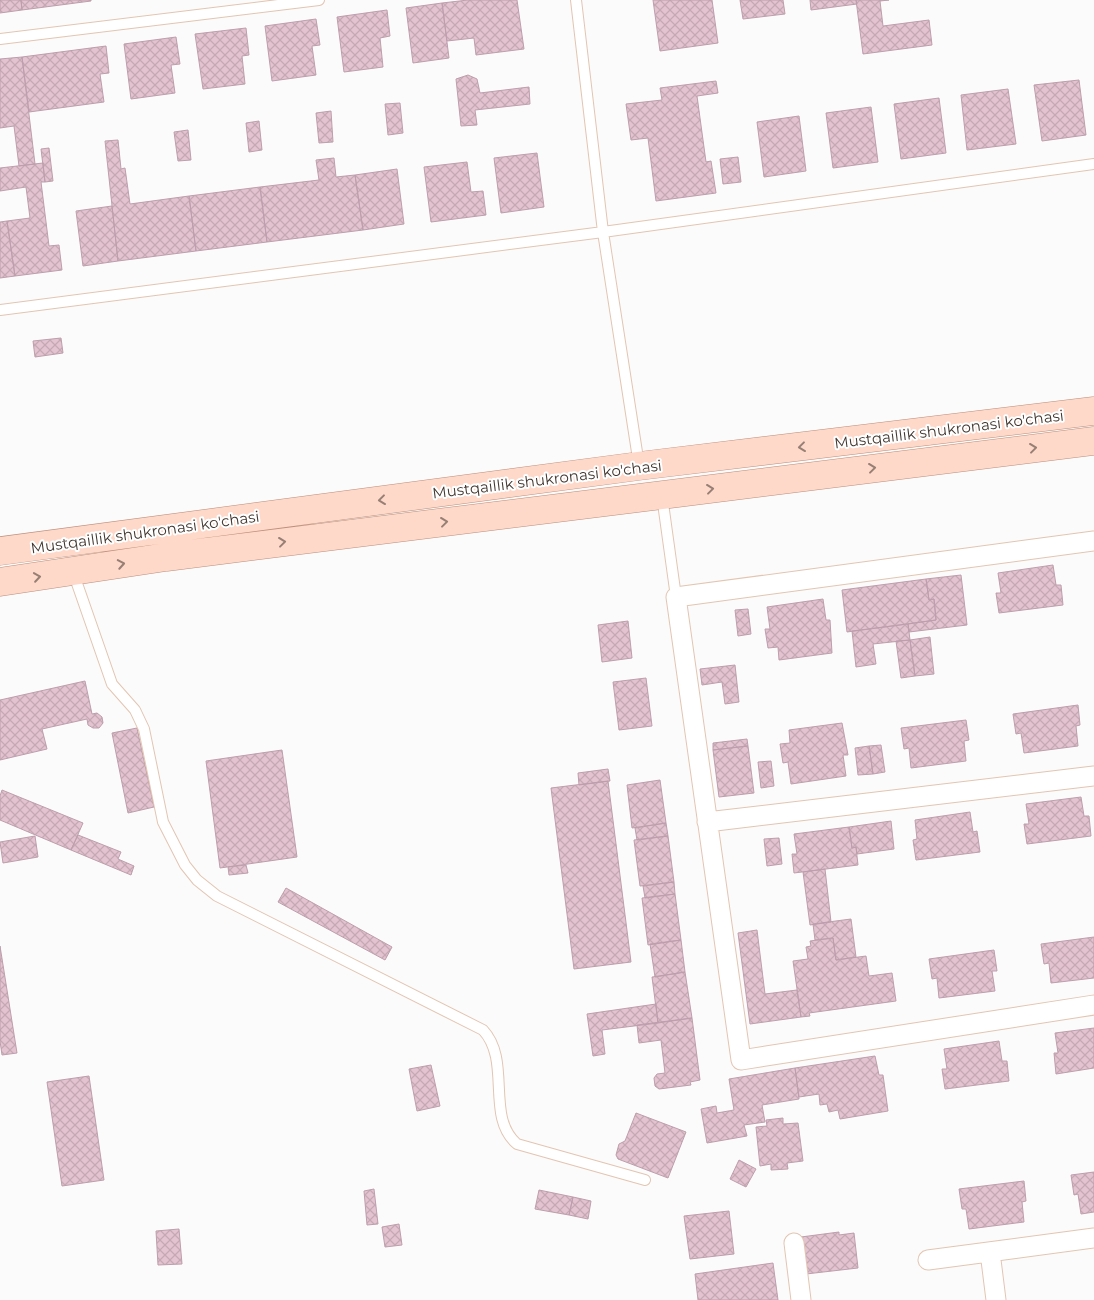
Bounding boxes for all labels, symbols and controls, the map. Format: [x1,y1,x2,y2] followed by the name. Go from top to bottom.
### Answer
[833,406,1065,452] street label: Mustqaillik shukronasi ko'chasi
[798,441,807,451] one-way arrow
[1029,443,1037,454] one-way arrow
[431,456,663,502] street label: Mustqaillik shukronasi ko'chasi
[867,464,876,474] one-way arrow
[706,484,715,494] one-way arrow
[378,494,386,505] one-way arrow
[29,507,261,557] street label: Mustqaillik shukronasi ko'chasi
[440,517,448,528] one-way arrow
[279,537,287,548] one-way arrow
[117,560,126,570] one-way arrow
[32,573,41,583] one-way arrow

